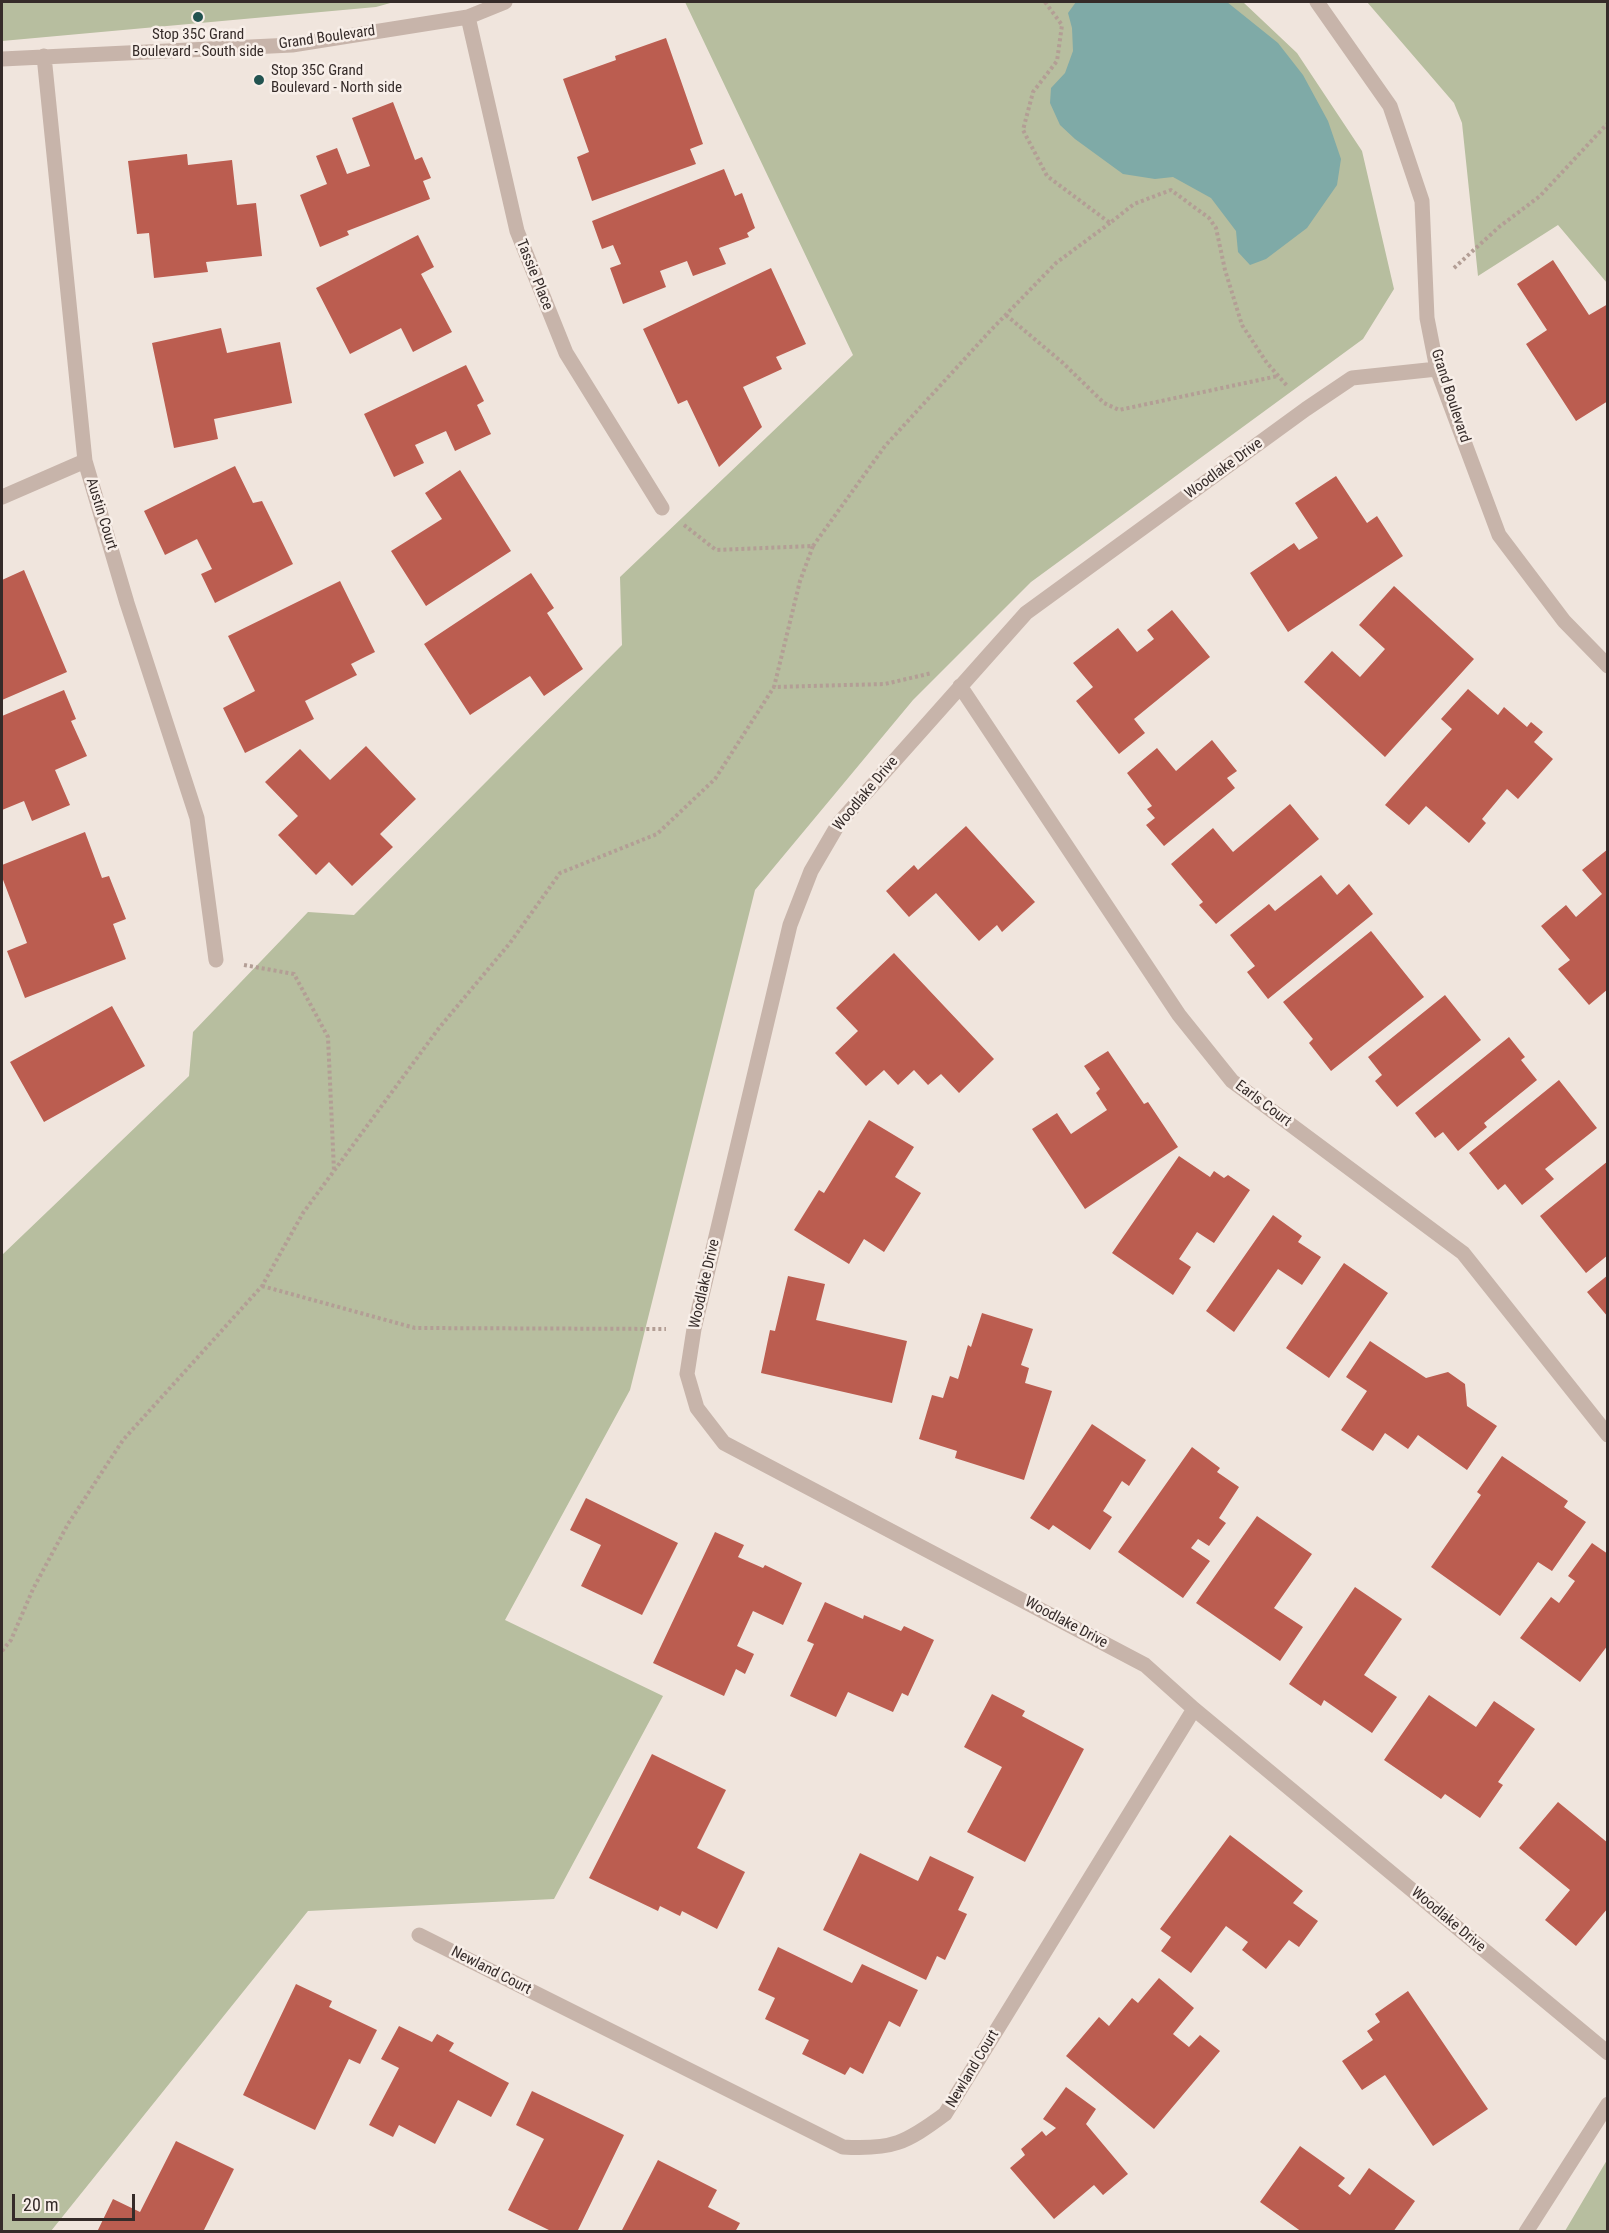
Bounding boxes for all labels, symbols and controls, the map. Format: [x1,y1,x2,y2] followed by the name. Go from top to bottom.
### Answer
[191,10,205,24] marker: Stop 35C Grand Boulevard - South side
[278,22,376,54] street label: Grand Boulevard
[132,26,264,61] place label: Stop 35C Grand Boulevard - South side
[271,62,402,97] place label: Stop 35C Grand Boulevard - North side
[252,73,266,87] marker: Stop 35C Grand Boulevard - North side
[512,237,556,313] street label: Tassie Place
[1426,347,1474,445] street label: Grand Boulevard
[1182,435,1266,503] street label: Woodlake Drive
[82,476,120,552] street label: Austin Court
[830,753,902,835] street label: Woodlake Drive
[1231,1077,1295,1131] street label: Earls Court
[686,1237,724,1331] street label: Woodlake Drive
[1021,1594,1111,1652] street label: Woodlake Drive
[1407,1884,1489,1956] street label: Woodlake Drive
[448,1943,534,1999] street label: Newland Court
[943,2027,1003,2111] street label: Newland Court
[15,2182,138,2220] scale bar
[23,2194,58,2215] text: 20 m

